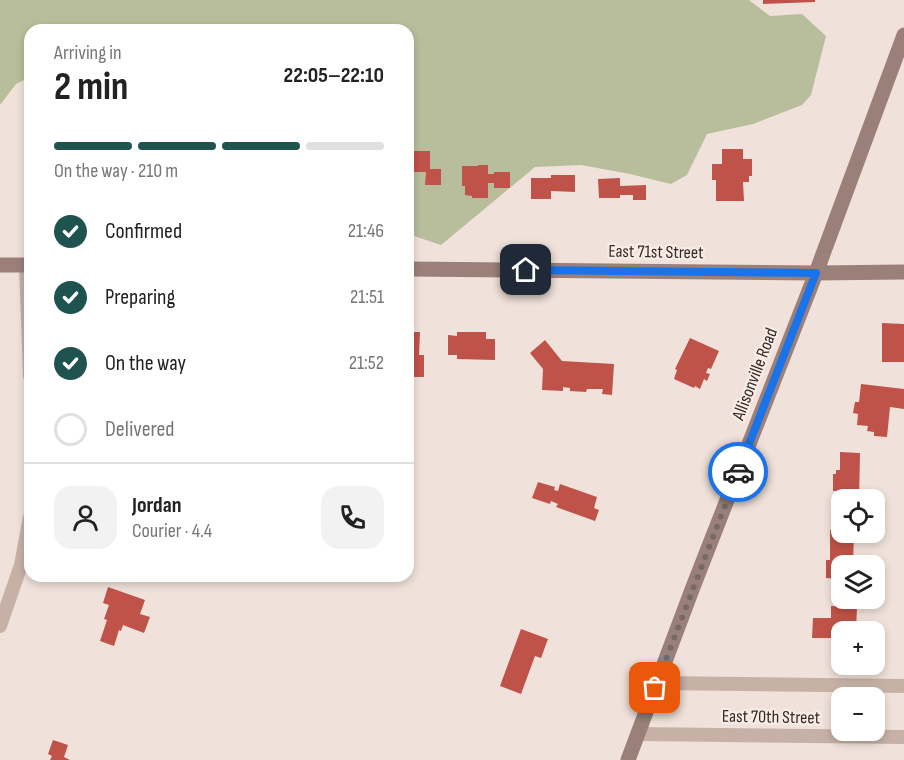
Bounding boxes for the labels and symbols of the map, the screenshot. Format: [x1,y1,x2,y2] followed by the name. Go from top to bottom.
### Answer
[608,241,704,263] street label: East 71st Street
[500,244,551,295] pin
[727,325,782,424] street label: Allisonville Road
[708,442,768,502] courier
[629,662,680,713] pin
[722,706,821,728] street label: East 70th Street

